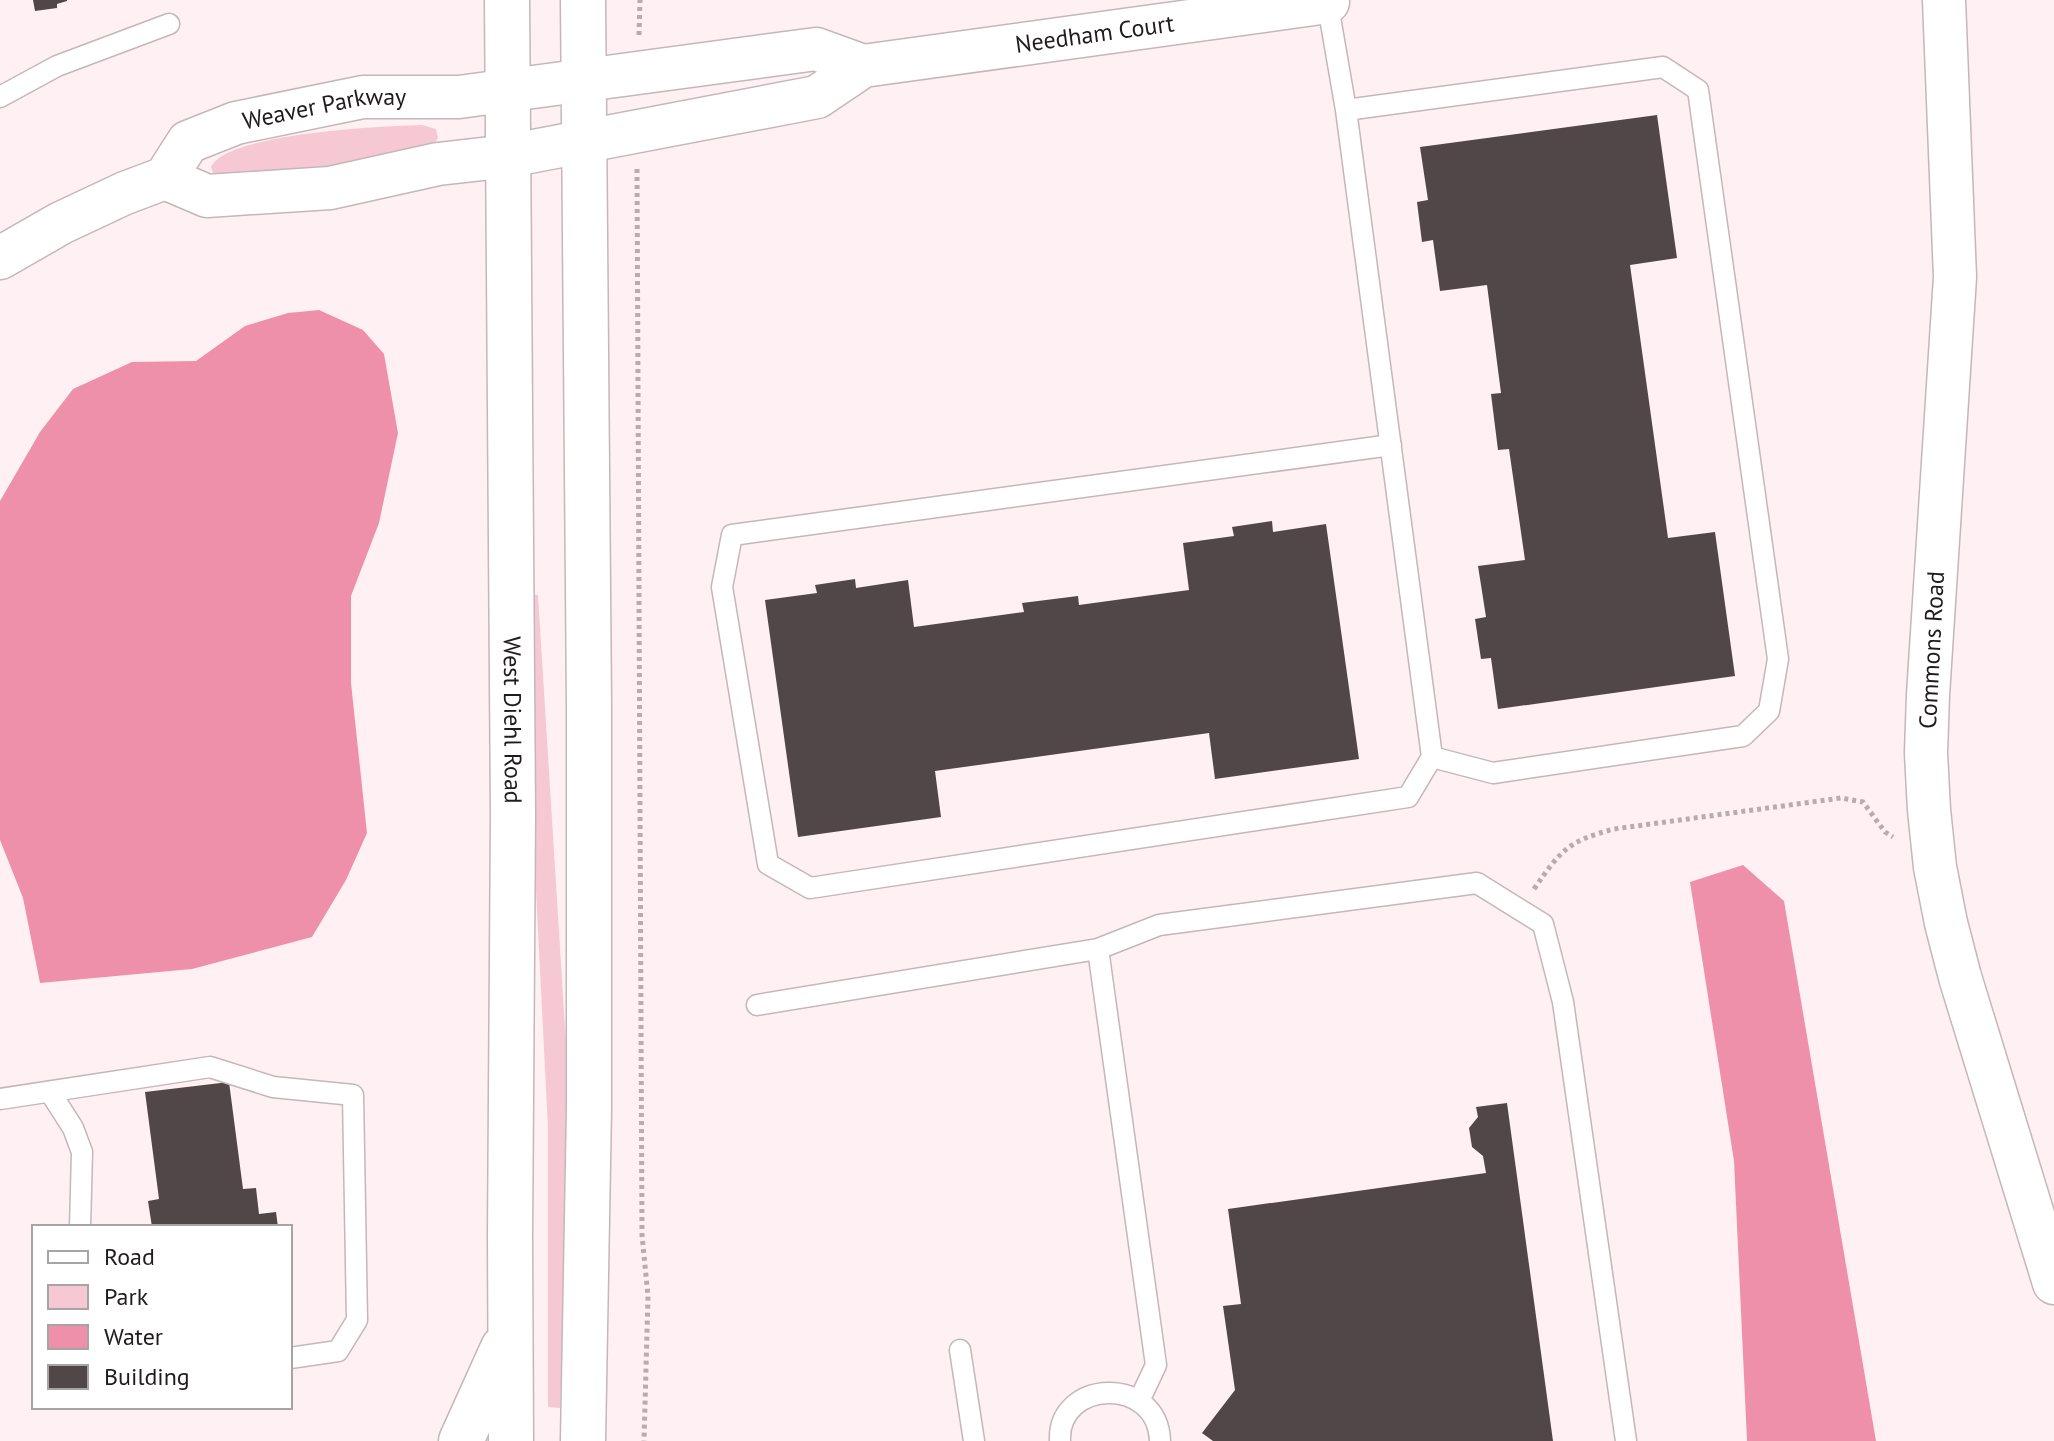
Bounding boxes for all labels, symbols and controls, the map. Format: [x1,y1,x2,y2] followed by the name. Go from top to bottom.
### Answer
[1013,7,1176,60] street label: Needham Court
[240,81,406,136] street label: Weaver Parkway
[1912,570,1951,730] street label: Commons Road
[497,636,529,804] street label: West Diehl Road
[32,1225,292,1409] legend
[104,1241,155,1272] text: Road
[104,1281,149,1312] text: Park
[104,1321,163,1352] text: Water
[104,1361,190,1392] text: Building

